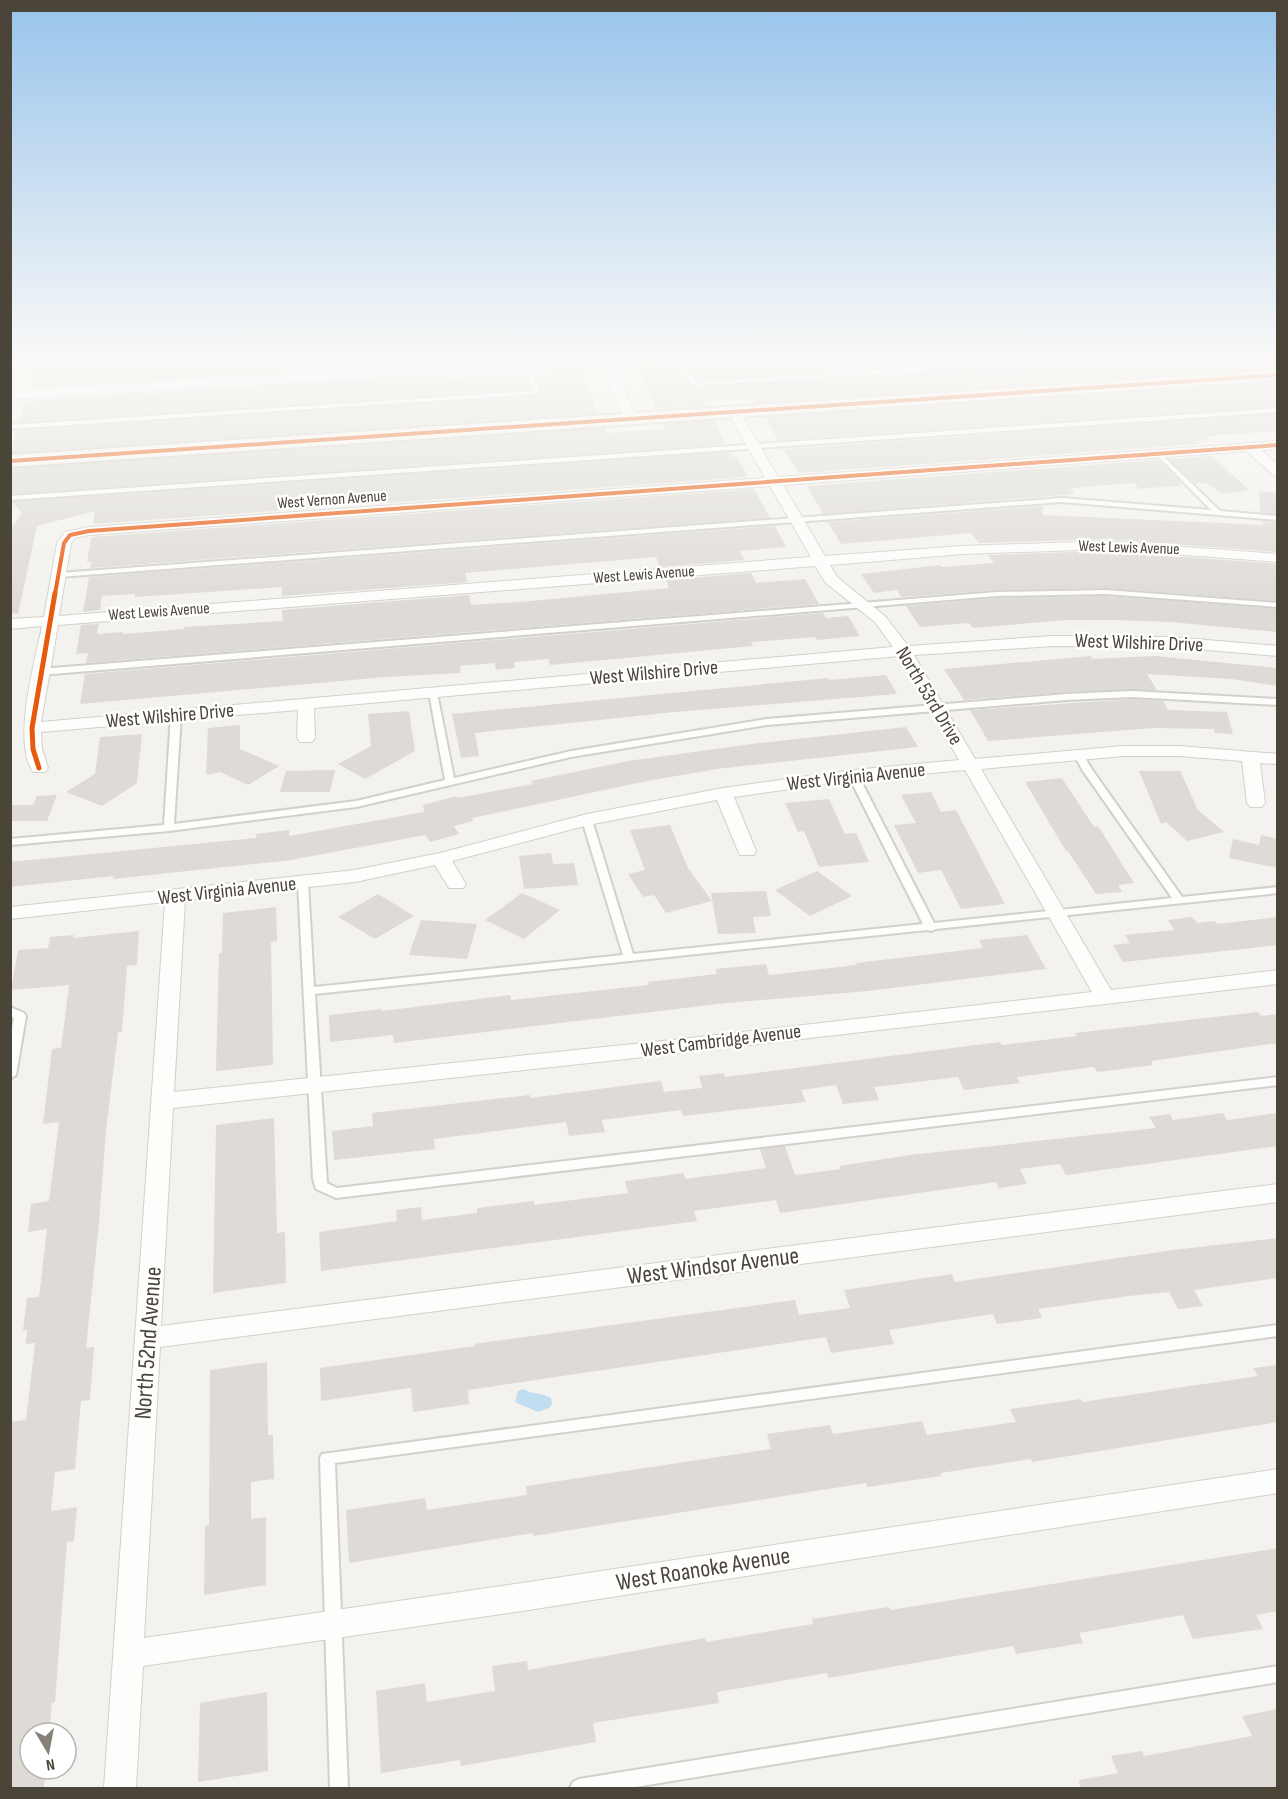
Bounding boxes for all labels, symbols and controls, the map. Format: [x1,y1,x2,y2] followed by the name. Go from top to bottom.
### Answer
[277,487,387,513] street label: West Vernon Avenue
[1078,537,1180,559] street label: West Lewis Avenue
[593,562,695,588] street label: West Lewis Avenue
[108,599,210,625] street label: West Lewis Avenue
[1074,629,1204,657] street label: West Wilshire Drive
[890,642,968,750] street label: North 53rd Drive
[589,655,719,691] street label: West Wilshire Drive
[105,698,235,734] street label: West Wilshire Drive
[786,758,926,796] street label: West Virginia Avenue
[157,872,297,910] street label: West Virginia Avenue
[640,1019,802,1063] street label: West Cambridge Avenue
[625,1241,801,1291] street label: West Windsor Avenue
[128,1266,168,1420] street label: North 52nd Avenue
[614,1541,792,1597] street label: West Roanoke Avenue
[18,1721,78,1781] north arrow
[44,1754,56,1774] text: N

